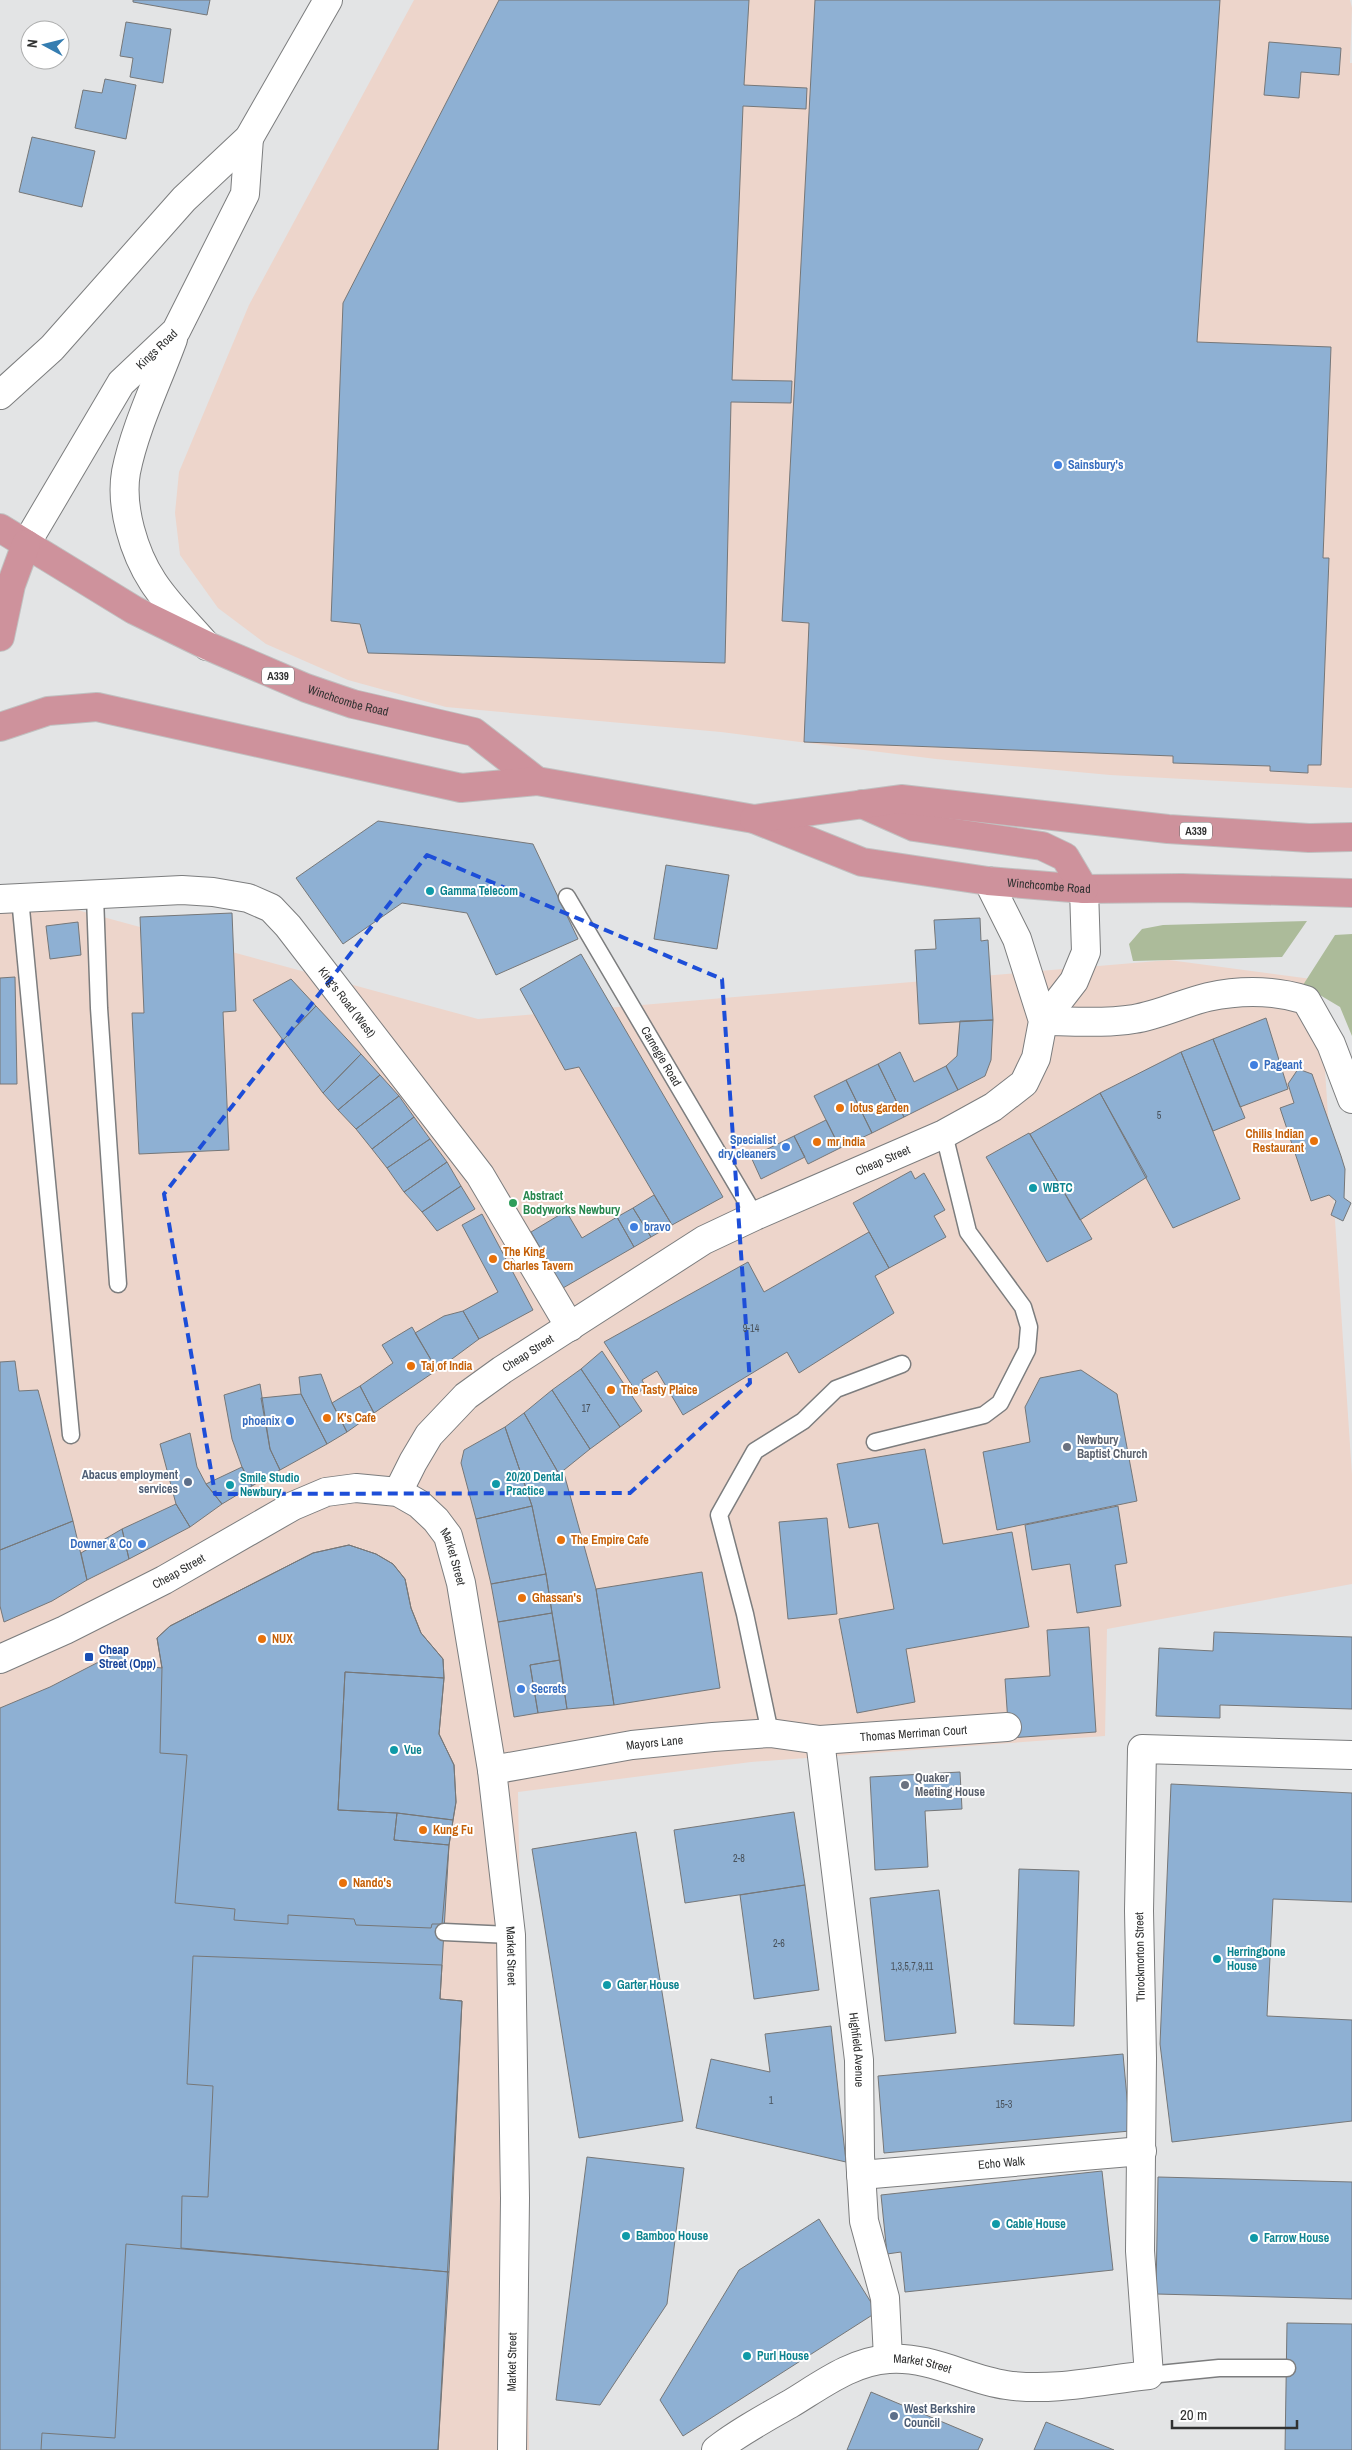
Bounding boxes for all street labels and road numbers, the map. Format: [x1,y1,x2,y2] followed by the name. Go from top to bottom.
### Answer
[132,326,181,373] street label: Kings Road
[262,668,294,684] road number: A339
[305,681,390,720] street label: Winchcombe Road
[1180,822,1212,839] road number: A339
[1006,875,1091,897] street label: Winchcombe Road
[315,964,379,1041] street label: King's Road (West)
[637,1024,685,1089] street label: Carnegie Road
[853,1142,913,1179] street label: Cheap Street
[499,1331,557,1376] street label: Cheap Street
[437,1525,469,1587] street label: Market Street
[150,1550,208,1593] street label: Cheap Street
[859,1722,968,1745] street label: Thomas Merriman Court
[625,1732,684,1754] street label: Mayors Lane
[1131,1912,1149,2002] street label: Throckmorton Street
[502,1925,520,1986] street label: Market Street
[845,2012,867,2087] street label: Highfield Avenue
[978,2153,1026,2173] street label: Echo Walk
[503,2332,521,2392] street label: Market Street
[893,2351,954,2377] street label: Market Street

